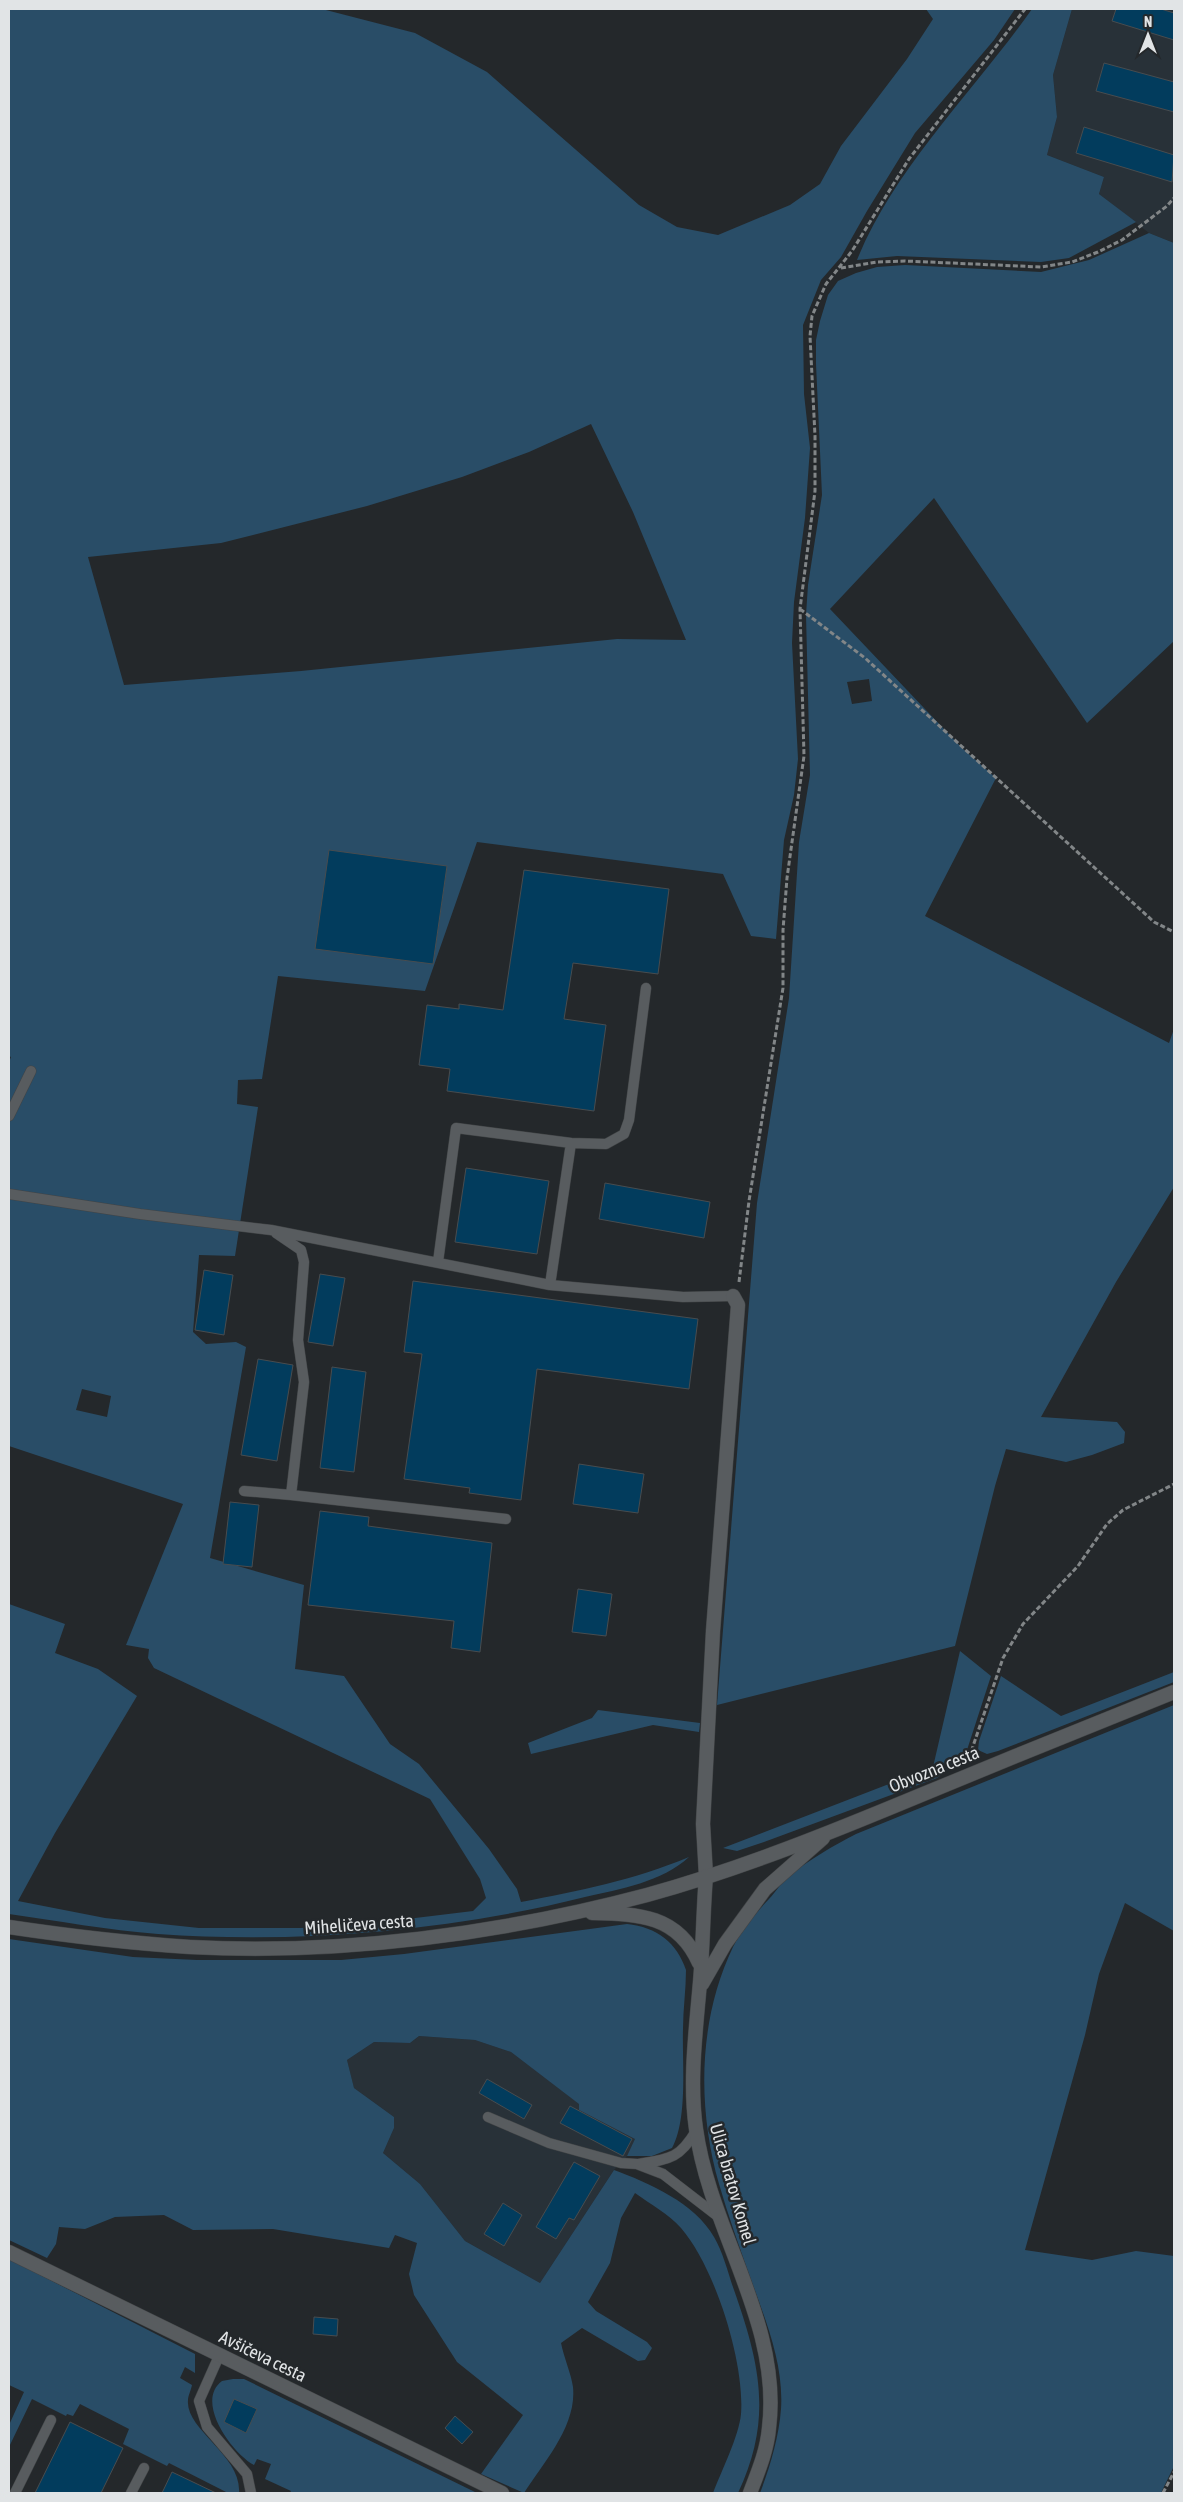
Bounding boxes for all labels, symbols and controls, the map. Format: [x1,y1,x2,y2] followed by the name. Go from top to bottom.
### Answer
[1123,10,1173,60] north arrow
[1144,14,1152,30] text: N
[886,1741,982,1797] street label: Obvozna cesta
[304,1910,414,1938] street label: Miheličeva cesta
[706,2121,760,2247] street label: Ulica bratov Komel
[216,2326,310,2386] street label: Avšičeva cesta

